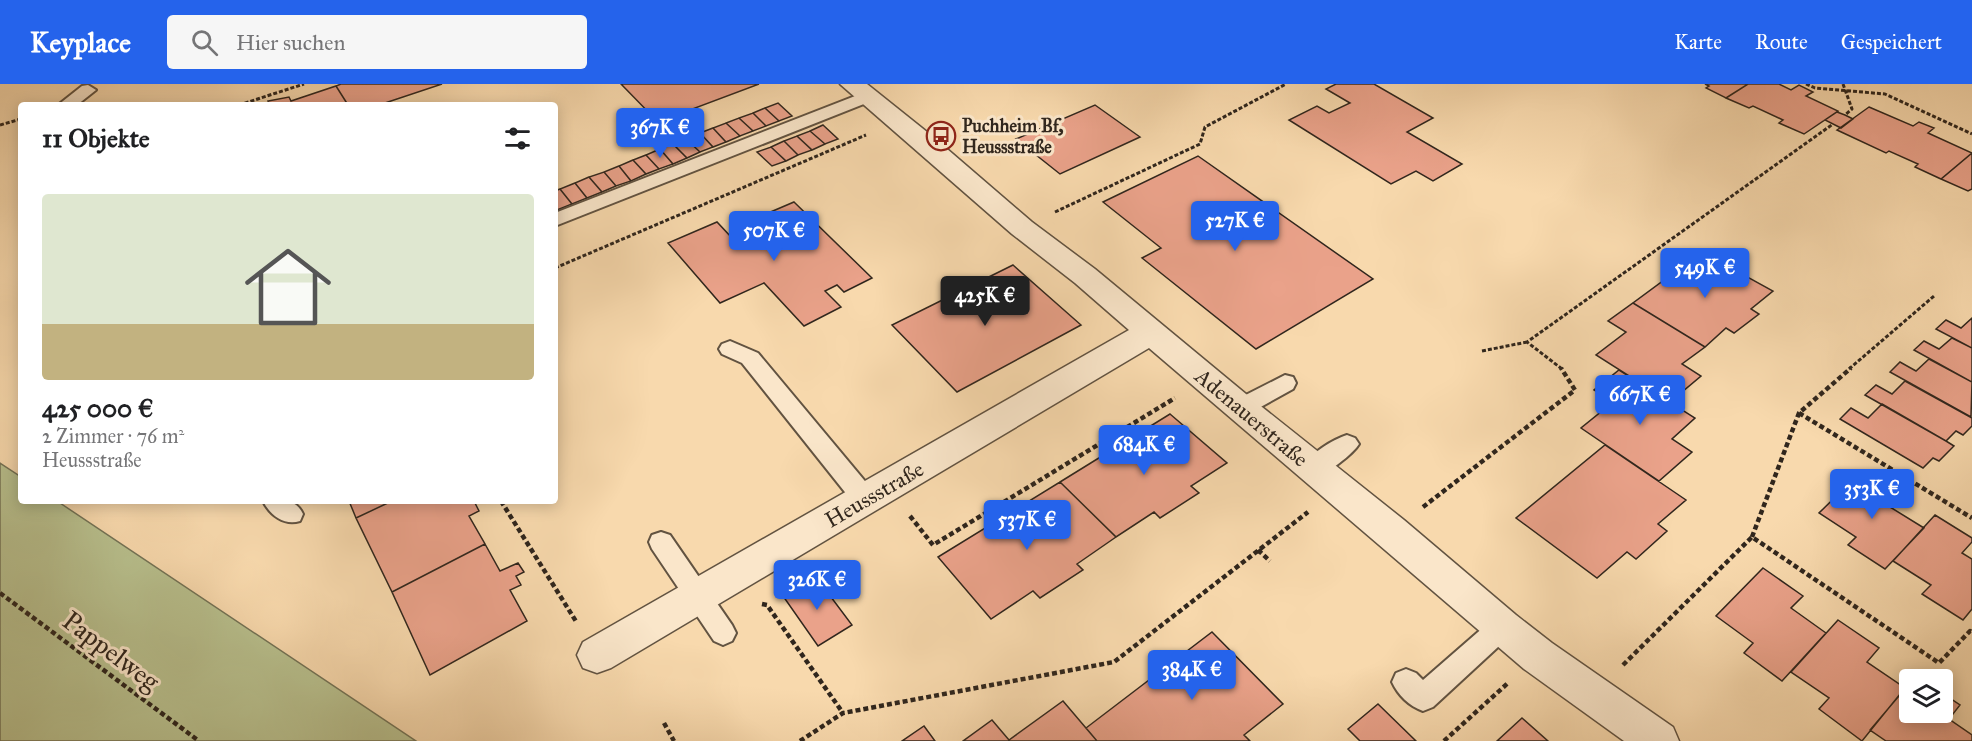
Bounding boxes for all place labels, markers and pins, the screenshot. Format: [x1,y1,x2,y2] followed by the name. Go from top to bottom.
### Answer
[611,108,709,159] pin: 367K €
[962,115,1064,158] place label: Puchheim Bf, Heussstraße
[925,120,957,152] bus stop icon: Puchheim Bf, Heussstraße
[1186,201,1284,252] pin: 527K €
[725,211,823,262] pin: 507K €
[1656,248,1754,299] pin: 549K €
[936,276,1034,327] pin: 425K €
[1591,375,1689,426] pin: 667K €
[1095,425,1193,476] pin: 684K €
[1823,469,1921,520] pin: 353K €
[978,500,1076,551] pin: 537K €
[768,560,866,611] pin: 326K €
[1143,650,1241,701] pin: 384K €

